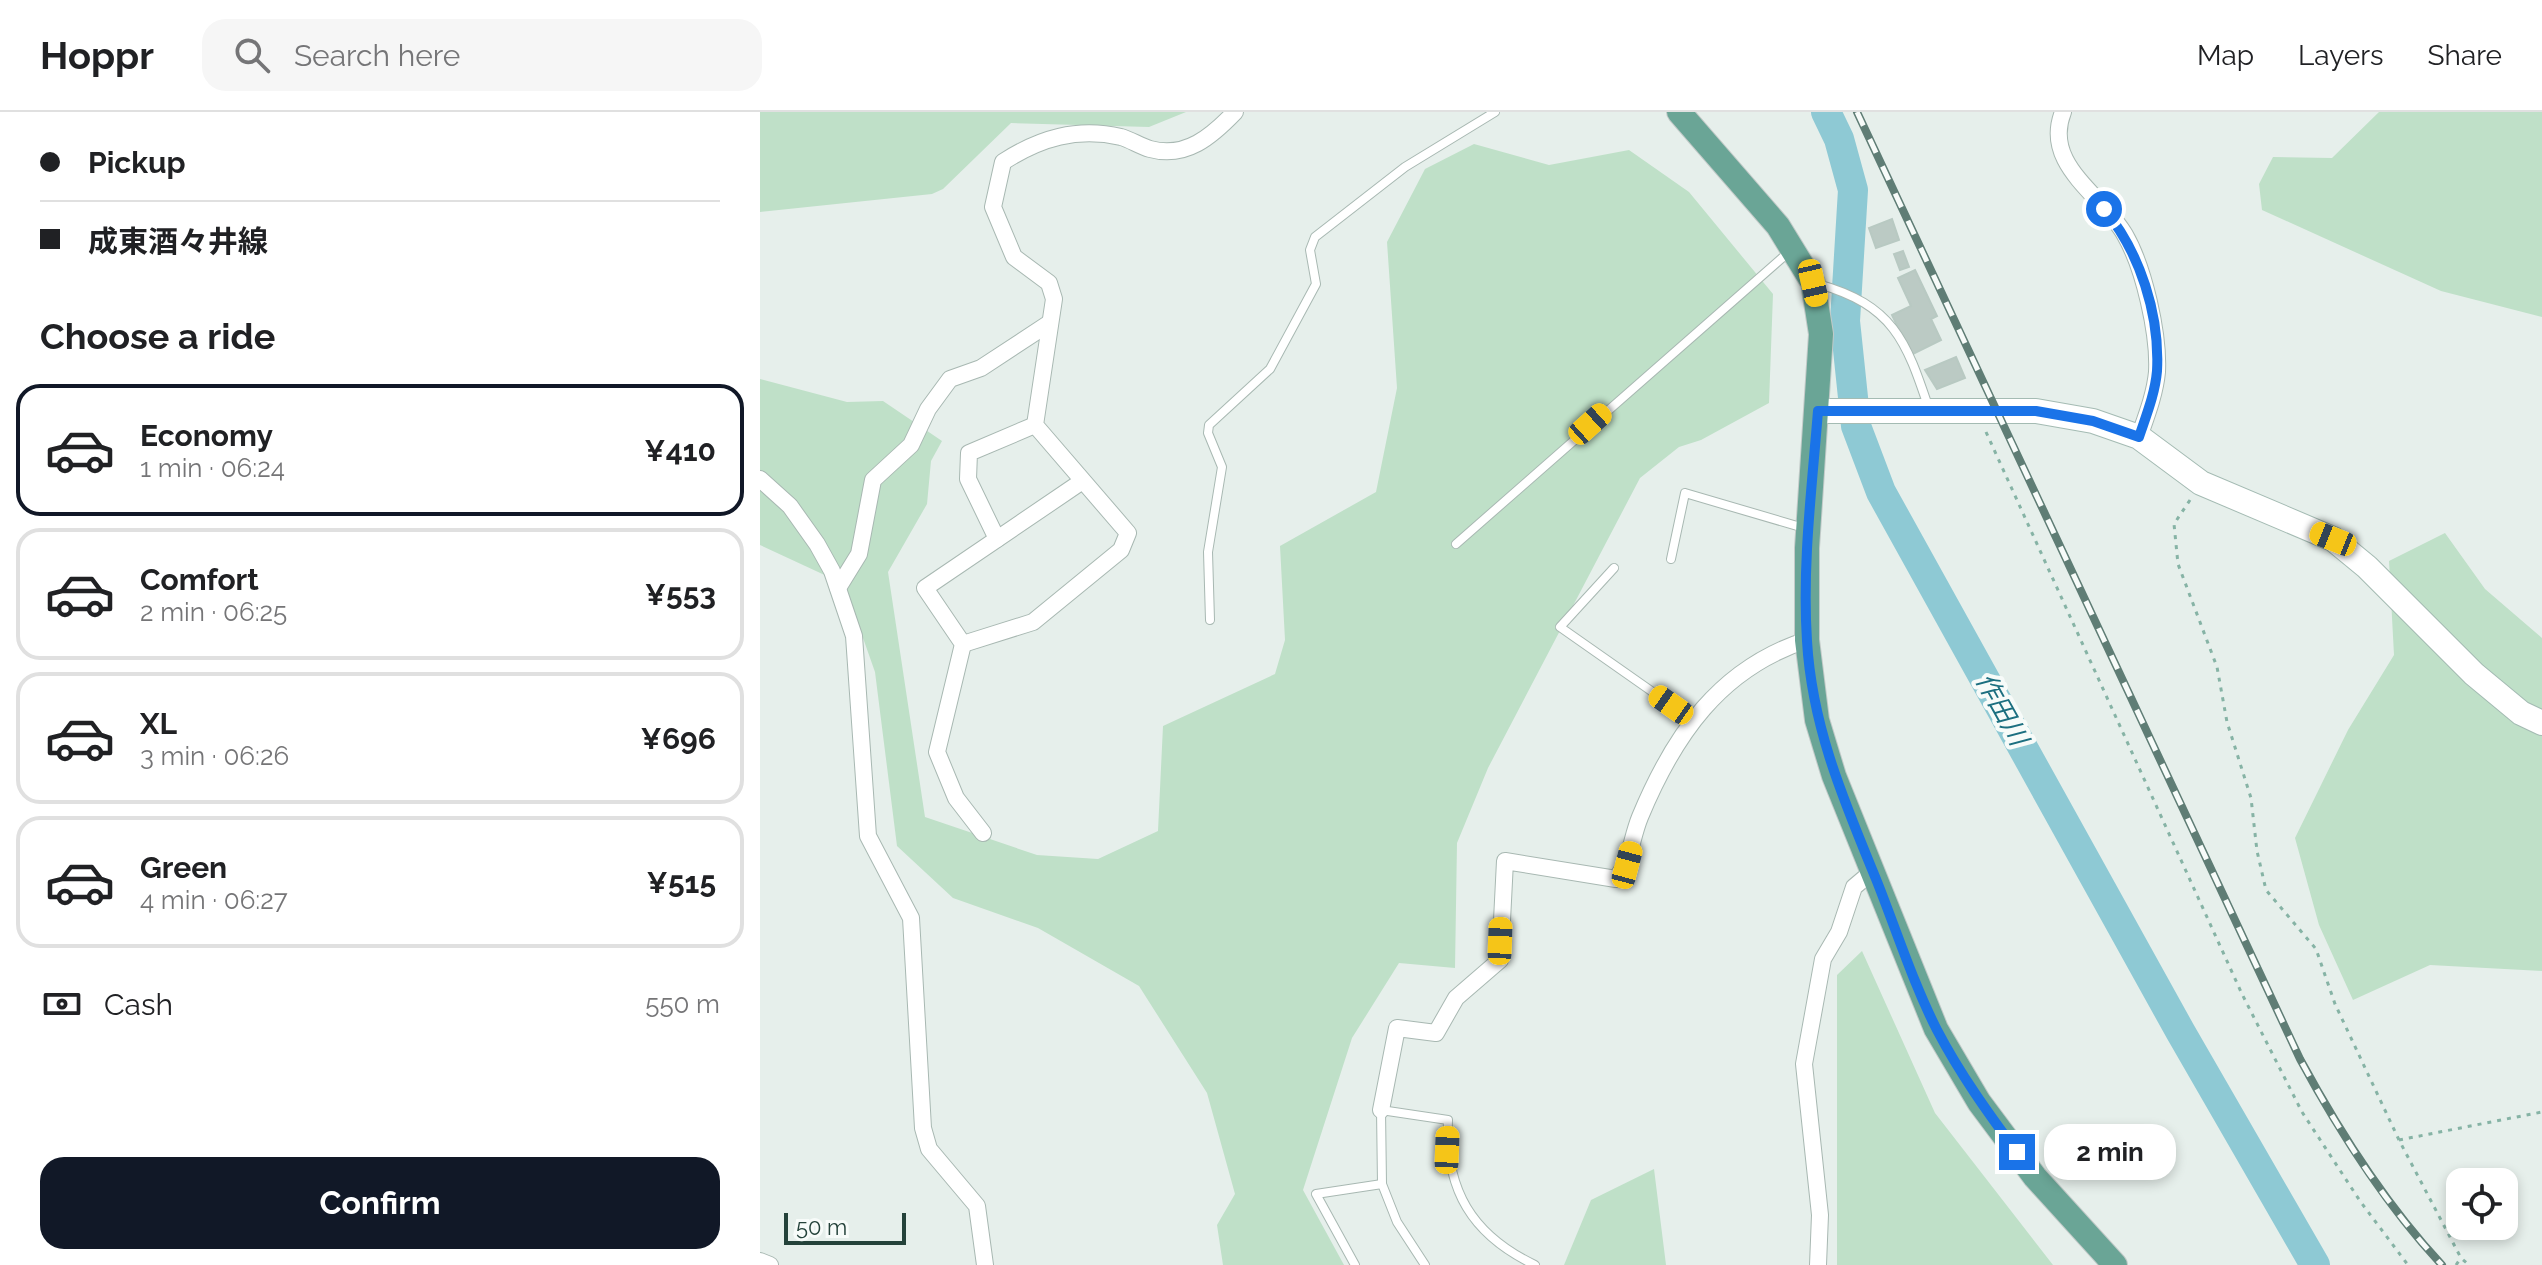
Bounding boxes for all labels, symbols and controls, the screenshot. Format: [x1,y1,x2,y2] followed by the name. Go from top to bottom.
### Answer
[202,19,762,91] search box
[40,33,154,78] text: Hoppr
[230,33,274,77] icon: search
[294,38,460,73] text: Search here
[2197,39,2254,72] text: Map
[2298,39,2384,72] text: Layers
[2428,39,2502,72] text: Share
[88,145,186,180] text: Pickup
[2086,191,2122,227] route start
[88,224,268,259] text: 成東酒々井線
[1796,257,1830,309] car
[40,315,275,357] text: Choose a ride
[1564,399,1616,449] car
[44,414,116,486] icon: car
[140,418,273,453] text: Economy
[644,433,716,468] text: ¥410
[140,453,285,483] text: 1 min · 06:24
[2306,519,2360,559] car
[44,558,116,630] icon: car
[140,562,259,597] text: Comfort
[645,577,716,612] text: ¥553
[140,597,287,627] text: 2 min · 06:25
[1970,668,2035,753] water label: 作田川
[1644,681,1698,729] car
[44,702,116,774] icon: car
[140,706,177,741] text: XL
[641,721,716,756] text: ¥696
[140,741,289,771] text: 3 min · 06:26
[1609,839,1645,891] car
[44,846,116,918] icon: car
[140,850,227,885] text: Green
[647,865,716,900] text: ¥515
[140,885,288,915] text: 4 min · 06:27
[1487,917,1513,965] car
[40,982,84,1026] icon: cash
[104,987,173,1022] text: Cash
[645,989,720,1019] text: 550 m
[2045,1124,2177,1180] callout: 2 min
[1434,1126,1460,1174] car
[1999,1134,2035,1170] route end
[2076,1137,2144,1167] text: 2 min
[40,1157,720,1249] button: Confirm
[2446,1168,2518,1240] map controls
[2446,1168,2518,1240] button: locate
[784,1209,906,1245] scale bar
[796,1214,847,1240] text: 50 m

